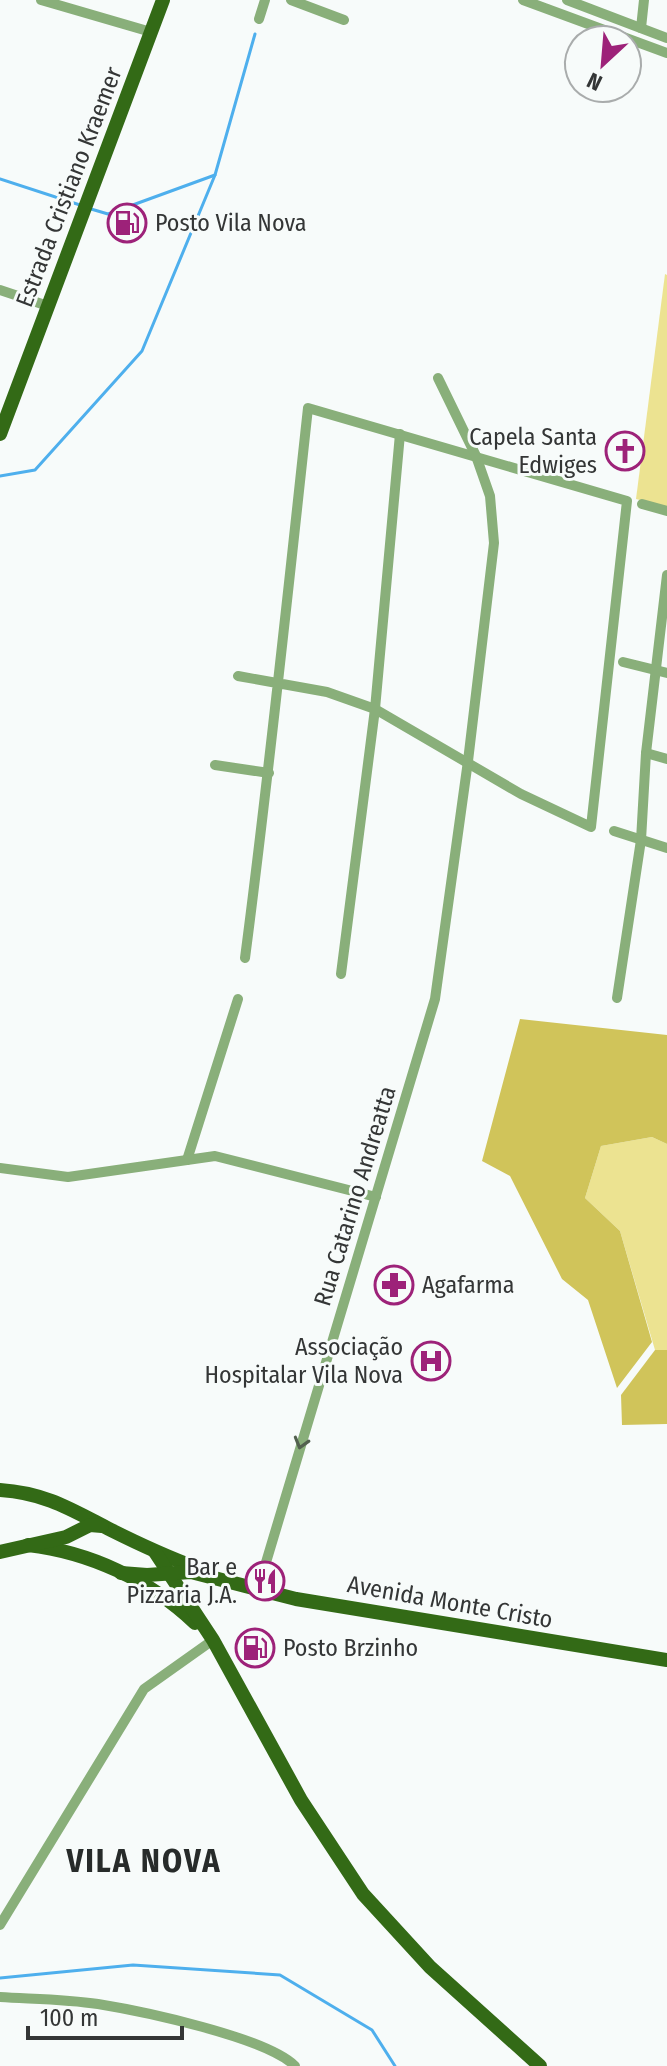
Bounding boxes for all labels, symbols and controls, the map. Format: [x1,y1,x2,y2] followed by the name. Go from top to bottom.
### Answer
[563,24,643,104] north arrow
[10,63,128,311] street label: Estrada Cristiano Kraemer
[583,67,606,97] text: N
[106,202,148,244] fuel station icon: Posto Vila Nova
[155,209,307,237] place label: Posto Vila Nova
[469,423,597,479] place label: Capela Santa Edwiges
[604,430,646,472] church icon: Capela Santa Edwiges
[308,1083,402,1309] street label: Rua Catarino Andreatta
[373,1264,415,1306] pharmacy icon: Agafarma
[422,1271,514,1299] place label: Agafarma
[204,1333,403,1389] place label: Associação Hospitalar Vila Nova
[410,1340,452,1382] hospital icon: Associação Hospitalar Vila Nova
[294,1436,310,1450] one-way arrow
[127,1553,237,1609] place label: Bar e Pizzaria J.A.
[244,1560,286,1602] restaurant icon: Bar e Pizzaria J.A.
[345,1570,555,1634] street label: Avenida Monte Cristo
[234,1627,276,1669] fuel station icon: Posto Brzinho
[283,1634,418,1662] place label: Posto Brzinho
[65,1842,222,1880] district label: VILA NOVA
[28,1990,182,2040] scale bar
[40,2004,98,2032] text: 100 m

